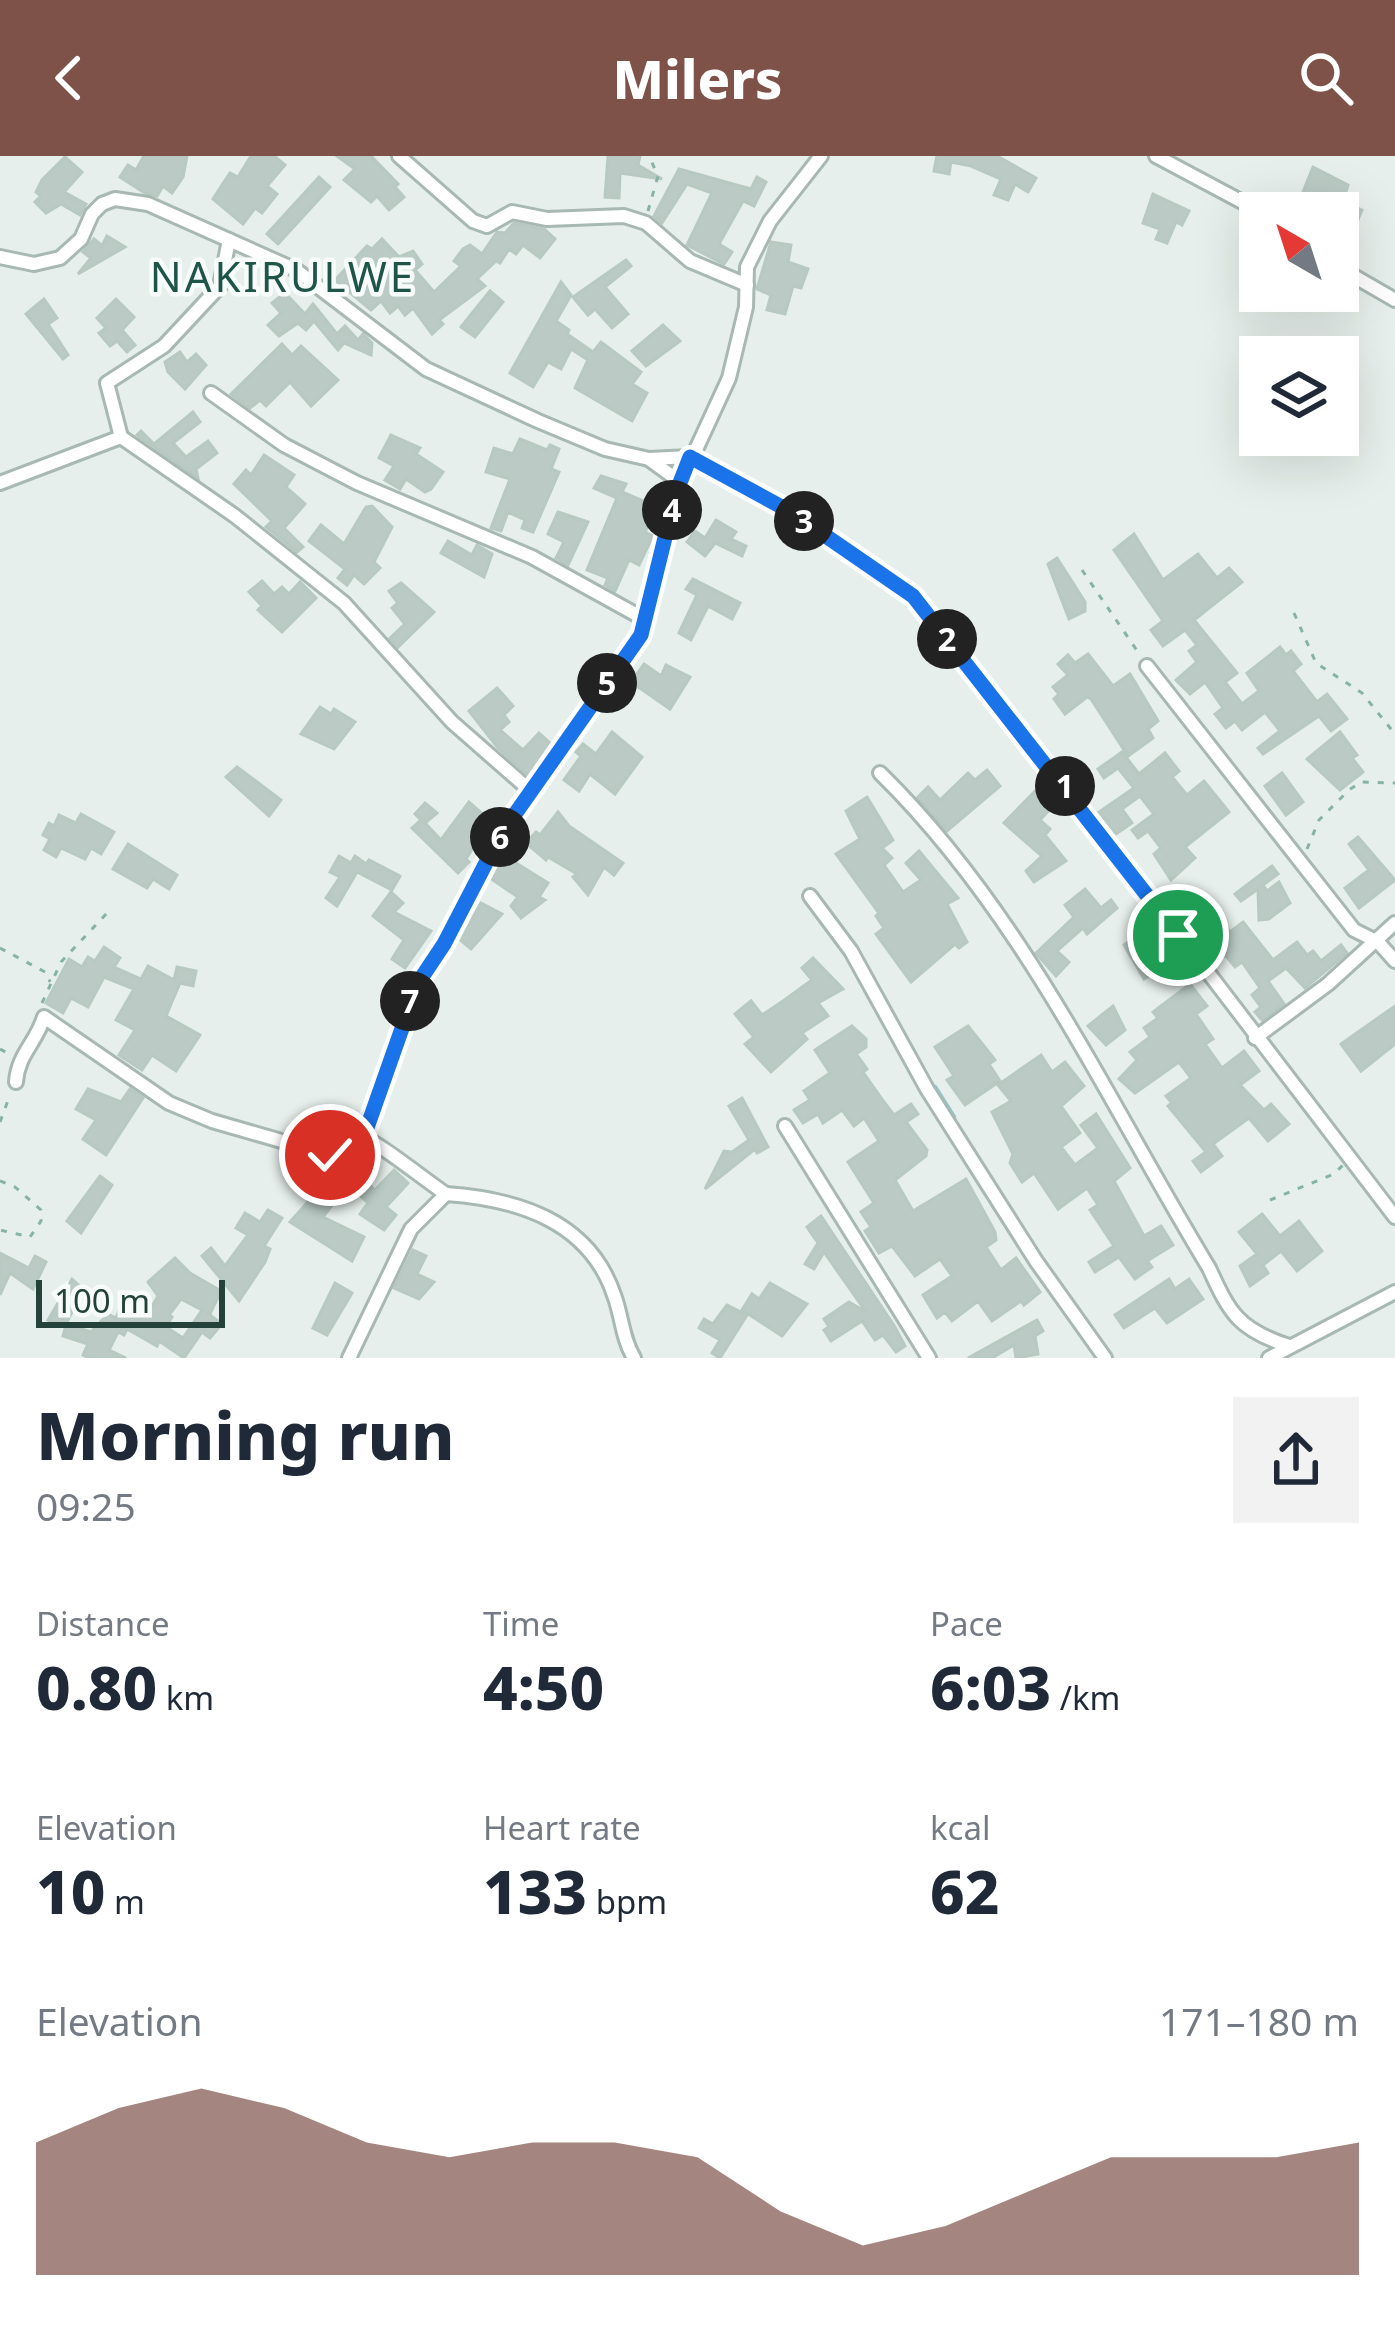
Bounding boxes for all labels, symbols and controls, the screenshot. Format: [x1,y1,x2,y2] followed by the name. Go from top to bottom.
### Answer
[613,41,782,115] text: Milers
[36,45,102,111] icon: back
[1293,45,1359,111] icon: search
[1239,192,1359,312] north arrow
[1239,192,1359,456] map controls
[150,247,416,304] district label: NAKIRULWE
[1239,336,1359,456] button: layers
[642,480,702,540] pin: 4
[663,487,681,532] text: 4
[774,491,834,551] pin: 3
[795,498,813,543] text: 3
[917,609,977,669] pin: 2
[938,616,956,661] text: 2
[577,653,637,713] pin: 5
[598,660,616,705] text: 5
[1035,756,1095,816] pin: 1
[1056,763,1074,808] text: 1
[470,807,530,867] pin: 6
[491,814,509,859] text: 6
[1127,884,1229,986] pin
[1145,902,1211,968] icon: arrive
[380,971,440,1031] pin: 7
[401,978,419,1023] text: 7
[279,1104,381,1206] pin
[297,1122,363,1188] icon: check
[36,1274,225,1327] scale bar
[54,1278,150,1323] text: 100 m
[36,1389,455,1479] text: Morning run
[1233,1397,1359,1523] button: share
[36,1479,136,1532] text: 09:25
[36,1601,170,1646] text: Distance
[483,1601,559,1646] text: Time
[930,1601,1003,1646] text: Pace
[36,1646,157,1728] text: 0.80
[483,1646,604,1728] text: 4:50
[930,1646,1051,1728] text: 6:03
[157,1675,214,1720] text: km
[1051,1675,1120,1720] text: /km
[36,1805,177,1850] text: Elevation
[483,1805,641,1850] text: Heart rate
[930,1805,991,1850] text: kcal
[36,1850,105,1932] text: 10
[483,1850,587,1932] text: 133
[930,1850,999,1932] text: 62
[105,1879,145,1924] text: m
[587,1879,667,1924] text: bpm
[36,1994,203,2047] text: Elevation
[1159,1994,1359,2047] text: 171–180 m

